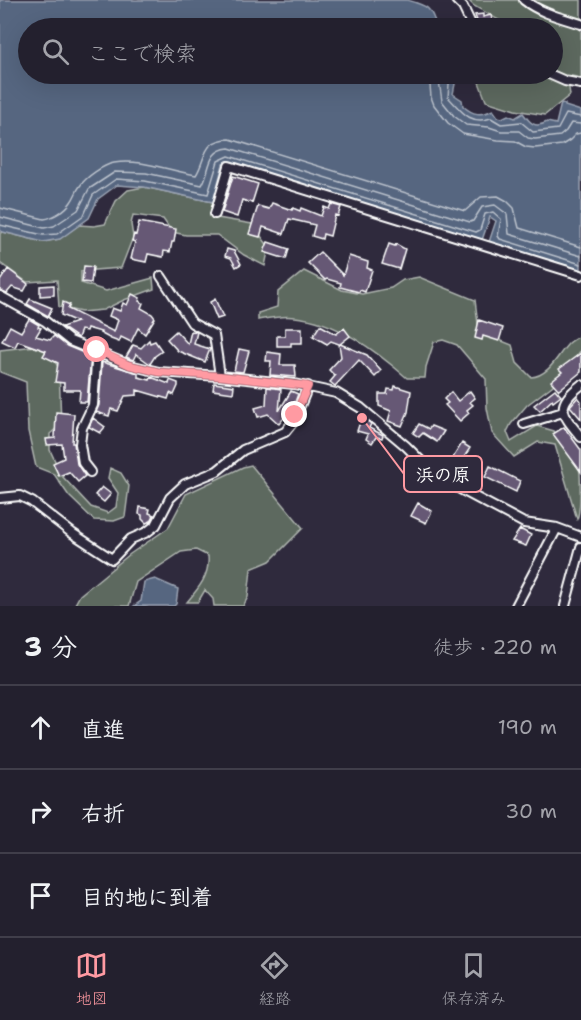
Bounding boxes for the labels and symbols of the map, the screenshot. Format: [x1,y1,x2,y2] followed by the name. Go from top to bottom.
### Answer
[83,336,109,362] route start
[281,401,307,427] route end
[404,456,482,492] callout: 浜の原
[416,463,470,487] text: 浜の原

